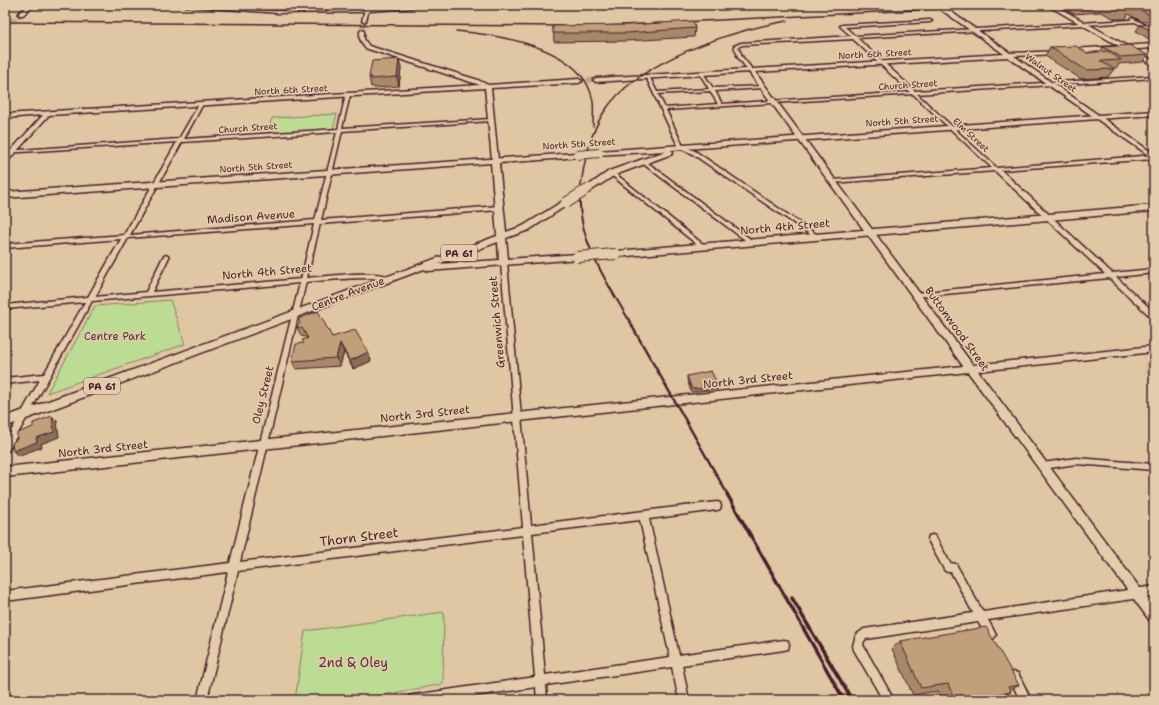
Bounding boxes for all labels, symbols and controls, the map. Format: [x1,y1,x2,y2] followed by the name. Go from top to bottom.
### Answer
[838,46,912,62] street label: North 6th Street
[1023,51,1079,95] street label: Walnut Street
[878,77,938,93] street label: Church Street
[254,82,328,98] street label: North 6th Street
[865,112,939,130] street label: North 5th Street
[950,115,992,155] street label: Elm Street
[218,120,278,136] street label: Church Street
[542,135,616,153] street label: North 5th Street
[219,158,293,176] street label: North 5th Street
[206,206,296,228] street label: Madison Avenue
[739,216,831,238] street label: North 4th Street
[441,245,477,261] road number: PA 61
[221,261,313,283] street label: North 4th Street
[309,273,387,315] street label: Centre Avenue
[485,275,509,369] street label: Greenwich Street
[921,284,993,374] street label: Buttonwood Street
[84,329,146,344] park label: Centre Park
[248,364,278,426] street label: Oley Street
[702,368,794,392] street label: North 3rd Street
[84,378,120,394] road number: PA 61
[379,402,471,426] street label: North 3rd Street
[57,437,149,461] street label: North 3rd Street
[319,524,400,550] street label: Thorn Street
[318,654,388,671] park label: 2nd & Oley

